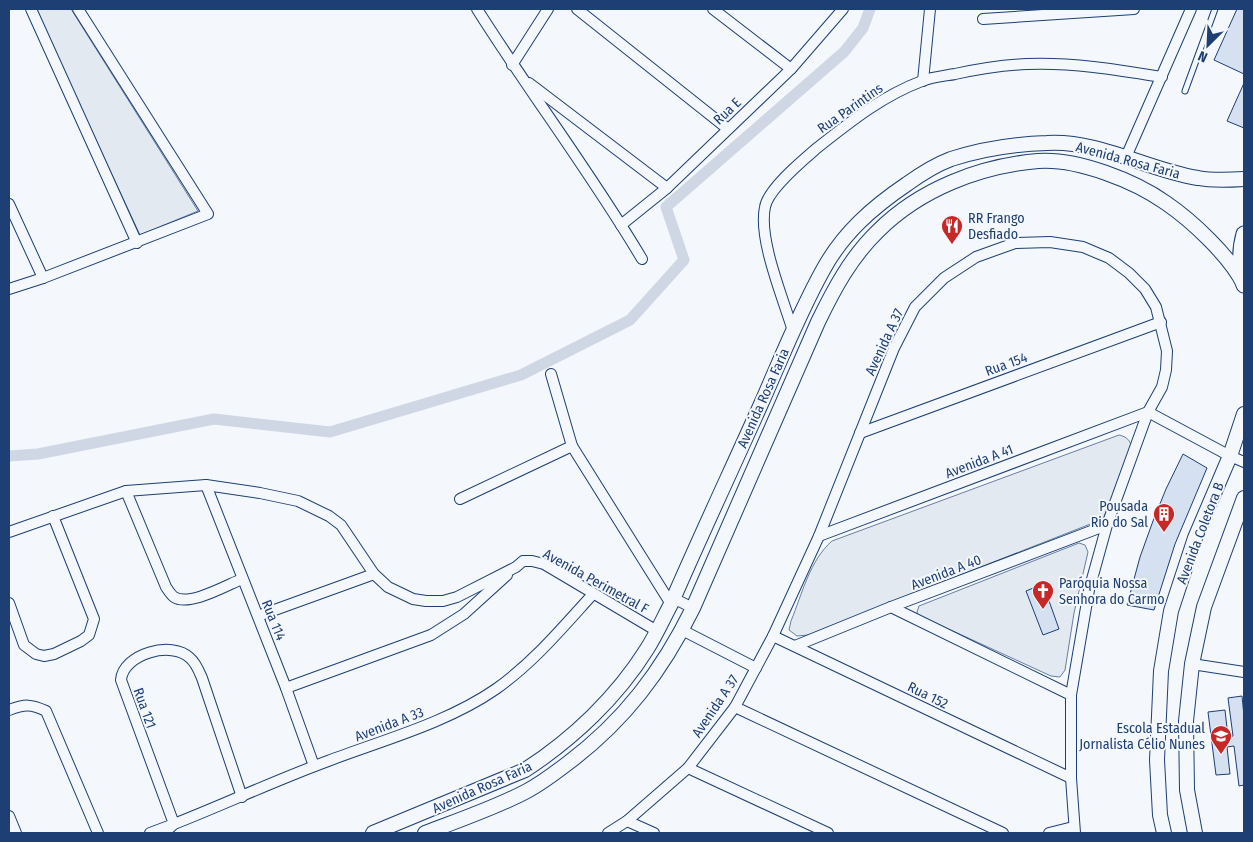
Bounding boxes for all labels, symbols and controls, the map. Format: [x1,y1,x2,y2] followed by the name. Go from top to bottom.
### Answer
[1183,20,1233,70] north arrow
[1196,47,1210,66] text: N
[814,80,886,137] street label: Rua Parintins
[710,94,745,128] street label: Rua E
[1074,138,1182,183] street label: Avenida Rosa Faria
[968,210,1025,243] place label: RR Frango Desfiado
[940,214,964,245] restaurant icon: RR Frango Desfiado
[862,306,907,378] street label: Avenida A 37
[734,346,793,451] street label: Avenida Rosa Faria
[983,349,1030,380] street label: Rua 154
[943,441,1015,482] street label: Avenida A 41
[1173,480,1228,587] street label: Avenida Coletora B
[1091,498,1148,531] place label: Pousada Rio do Sal
[1152,502,1176,533] building icon: Pousada Rio do Sal
[540,545,651,617] street label: Avenida Perimetral F
[909,551,984,594] street label: Avenida A 40
[1059,575,1165,608] place label: Paróquia Nossa Senhora do Carmo
[1031,579,1055,610] church icon: Paróquia Nossa Senhora do Carmo
[258,597,289,643] street label: Rua 114
[688,672,743,741] street label: Avenida A 37
[905,678,951,713] street label: Rua 152
[129,686,160,731] street label: Rua 121
[352,704,426,745] street label: Avenida A 33
[1079,720,1205,753] place label: Escola Estadual Jornalista Célio Nunes
[1209,724,1233,755] school or university icon: Escola Estadual Jornalista Célio Nunes
[430,758,535,817] street label: Avenida Rosa Faria

